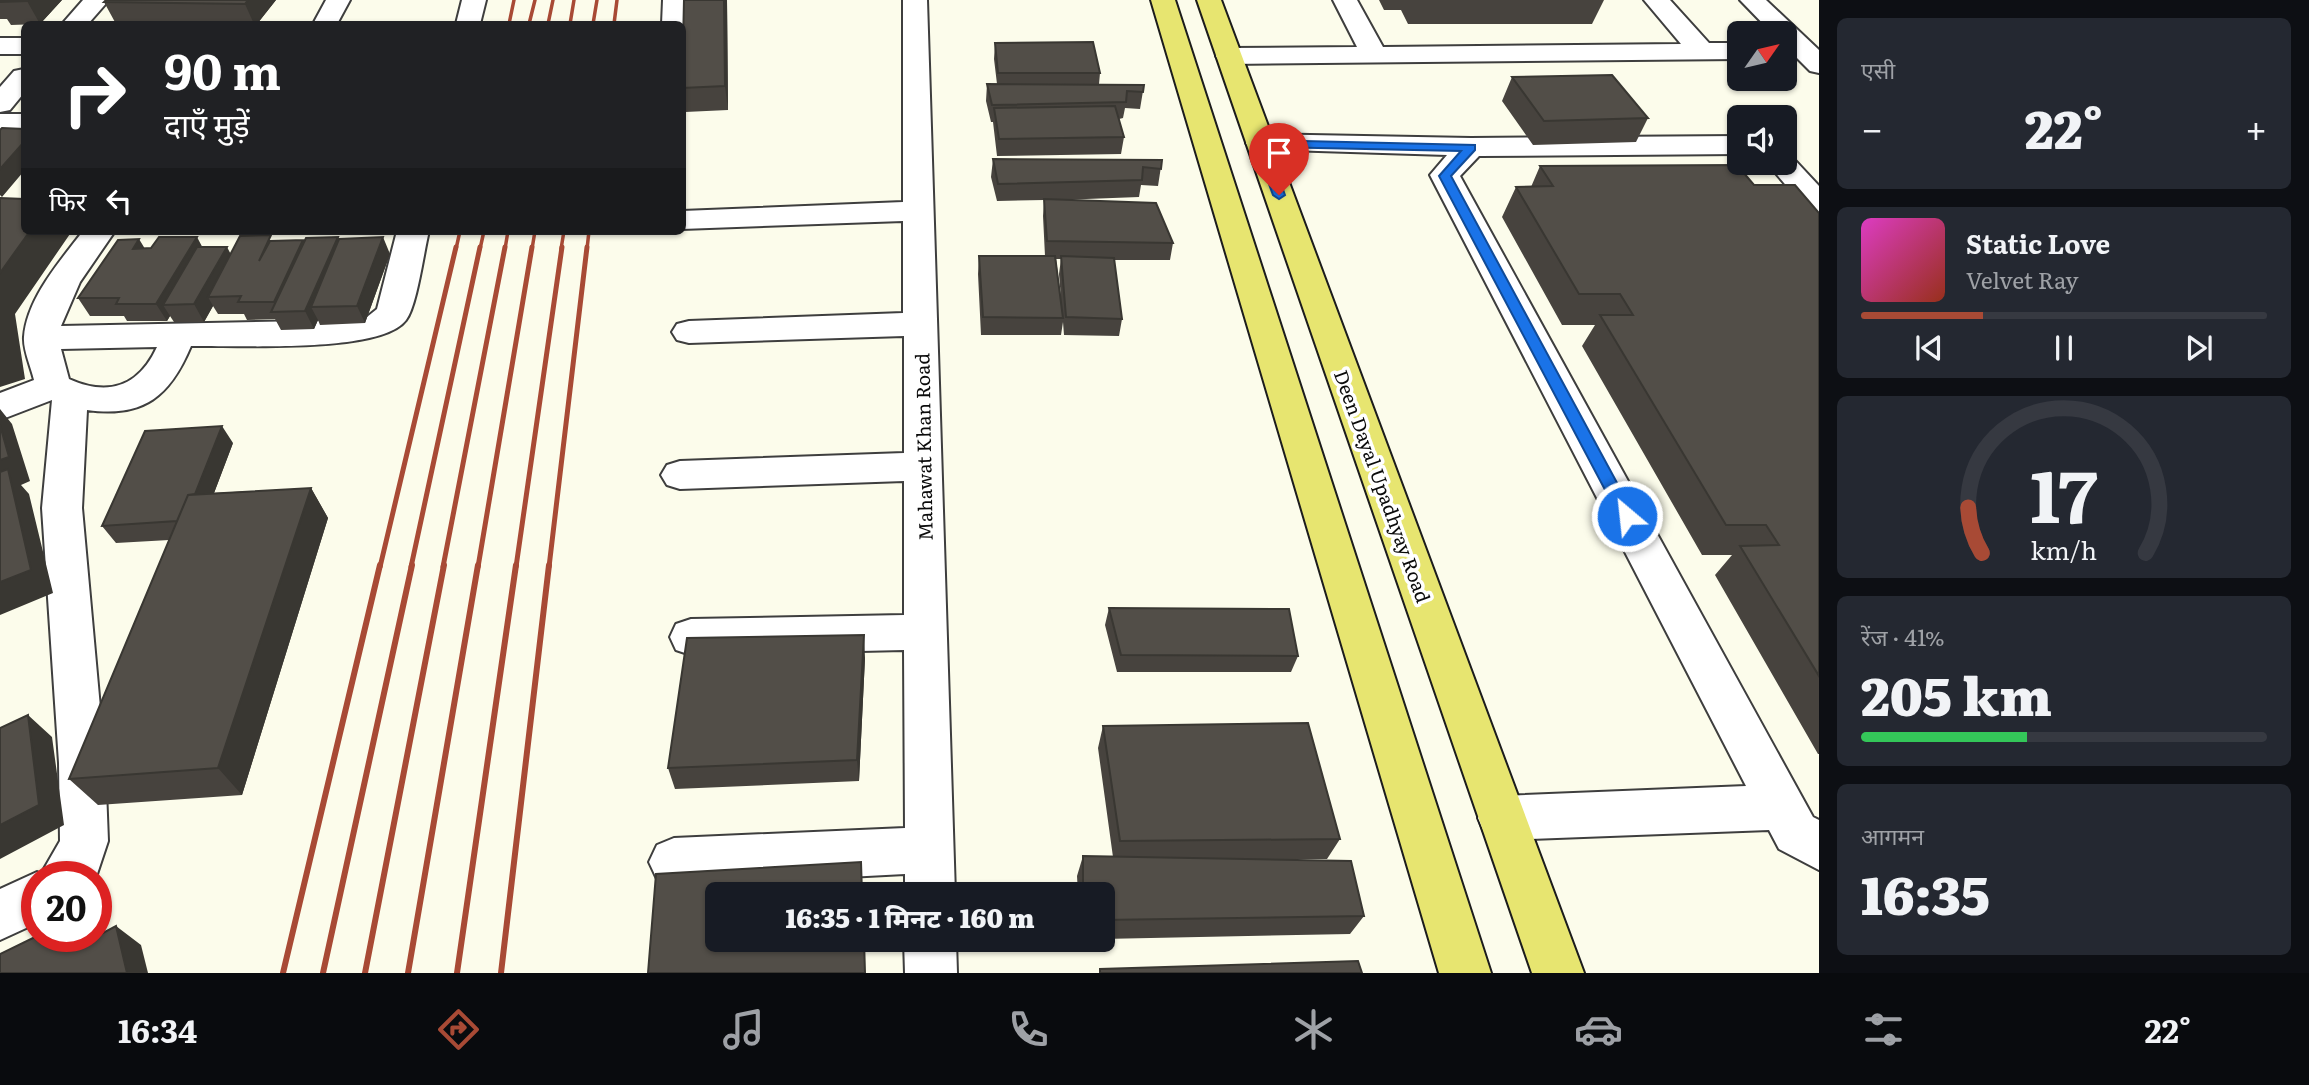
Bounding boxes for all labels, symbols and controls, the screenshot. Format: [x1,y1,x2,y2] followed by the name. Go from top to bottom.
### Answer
[1727,21,1797,91] north arrow
[1727,21,1797,175] map controls
[164,32,281,105] text: 90 m
[49,49,140,140] icon: right
[1861,52,1895,86] text: एसी
[2025,88,2103,165] text: 22°
[1861,98,1883,155] text: −
[2245,98,2267,155] text: +
[164,99,250,147] text: दाएँ मुड़ें
[1727,105,1797,175] button: sound
[1249,123,1309,195] pin
[1260,134,1298,172] icon: arrive
[49,180,86,219] text: फिर
[100,182,138,220] icon: left
[1966,223,2110,262] text: Static Love
[1966,262,2078,296] text: Velvet Ray
[1910,329,1948,367] icon: previous
[2045,329,2083,367] icon: pause
[2180,329,2218,367] icon: next
[907,353,939,541] street label: Mahawat Khan Road
[1328,366,1438,607] street label: Deen Dayal Upadhyay Road
[2030,437,2098,545] text: 17
[1590,479,1664,553] position arrow
[2031,530,2097,567] text: km/h
[1861,619,1945,653] text: रेंज · 41%
[1861,655,2052,732] text: 205 km
[1861,818,1924,852] text: आगमन
[1861,854,1990,931] text: 16:35
[21,861,112,952] speed limit sign: 20
[785,897,1035,936] text: 16:35 · 1 मिनट · 160 m
[118,1005,197,1053] text: 16:34
[434,1005,483,1054] icon: directions
[719,1005,768,1054] icon: music
[1004,1005,1053,1054] icon: phone
[1289,1005,1338,1054] icon: climate
[1574,1005,1623,1054] icon: car
[1859,1005,1908,1054] icon: filters
[2145,1005,2191,1053] text: 22°

